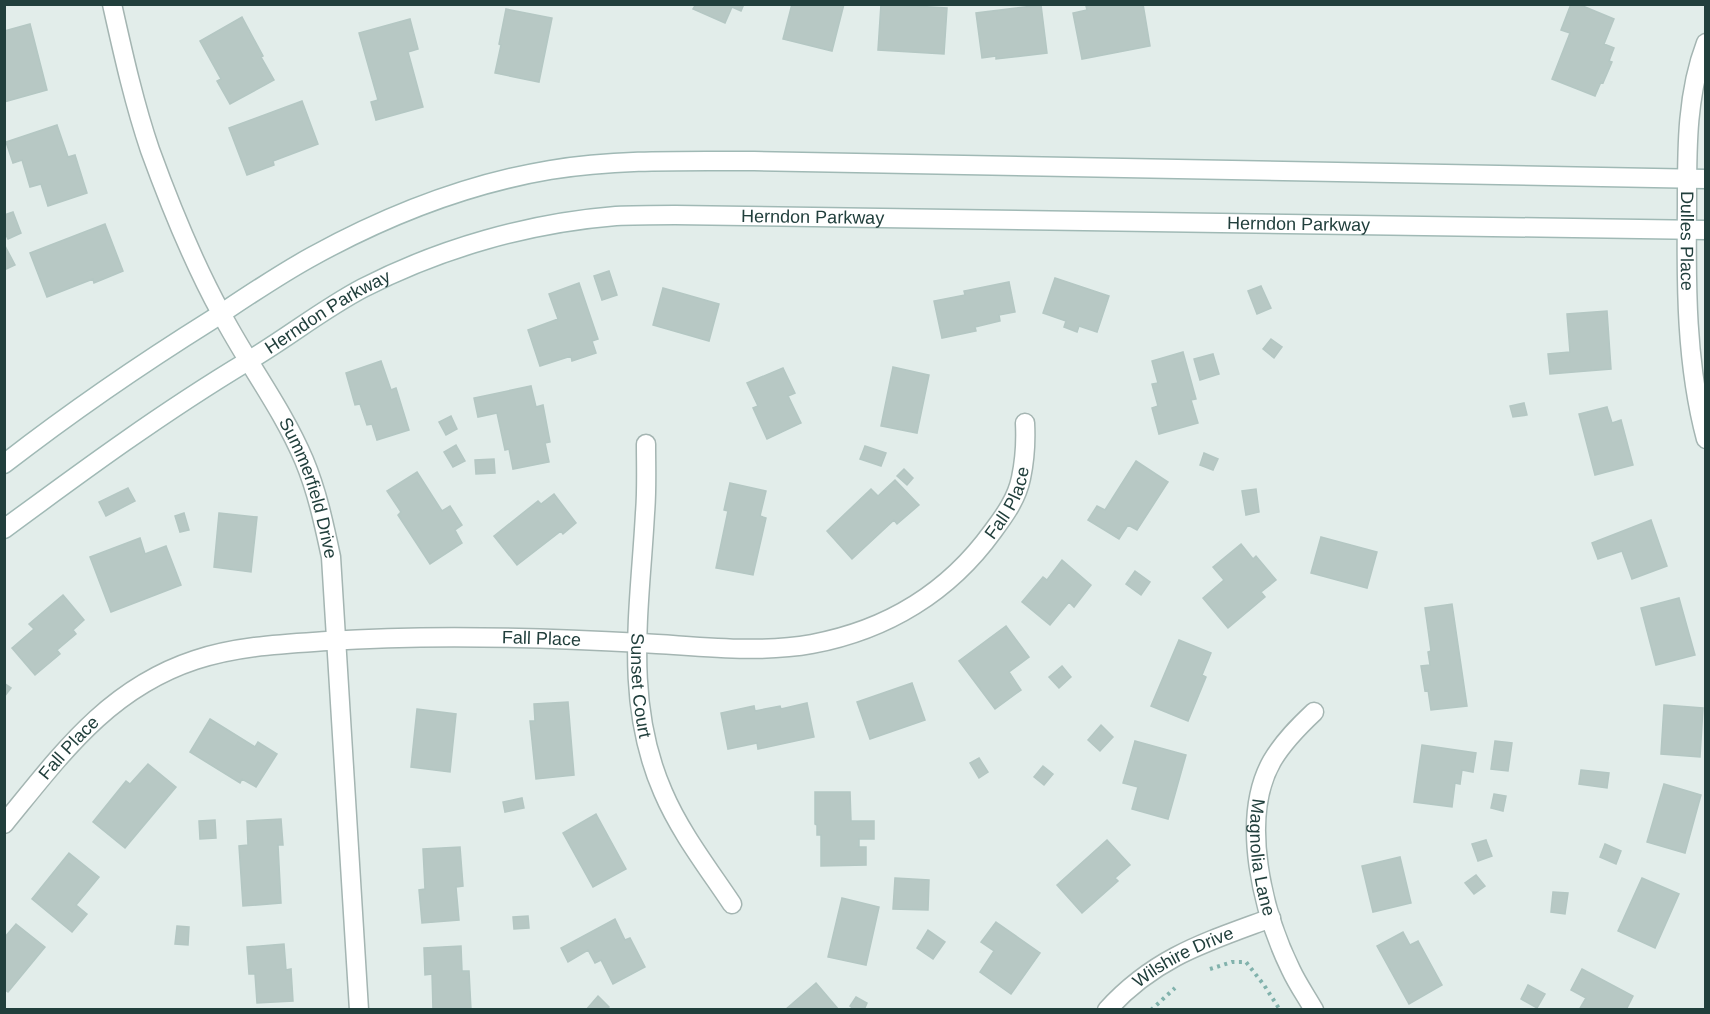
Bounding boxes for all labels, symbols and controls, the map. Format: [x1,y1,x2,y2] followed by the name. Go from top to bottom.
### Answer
[1677,191,1697,291] street label: Dulles Place
[741,206,884,228] street label: Herndon Parkway
[1227,213,1370,235] street label: Herndon Parkway
[261,266,393,358] street label: Herndon Parkway
[275,414,341,560] street label: Summerfield Drive
[981,465,1033,543] street label: Fall Place
[502,627,581,650] street label: Fall Place
[627,633,655,740] street label: Sunset Court
[35,712,103,784] street label: Fall Place
[1246,797,1279,918] street label: Magnolia Lane
[1129,923,1236,991] street label: Wilshire Drive

